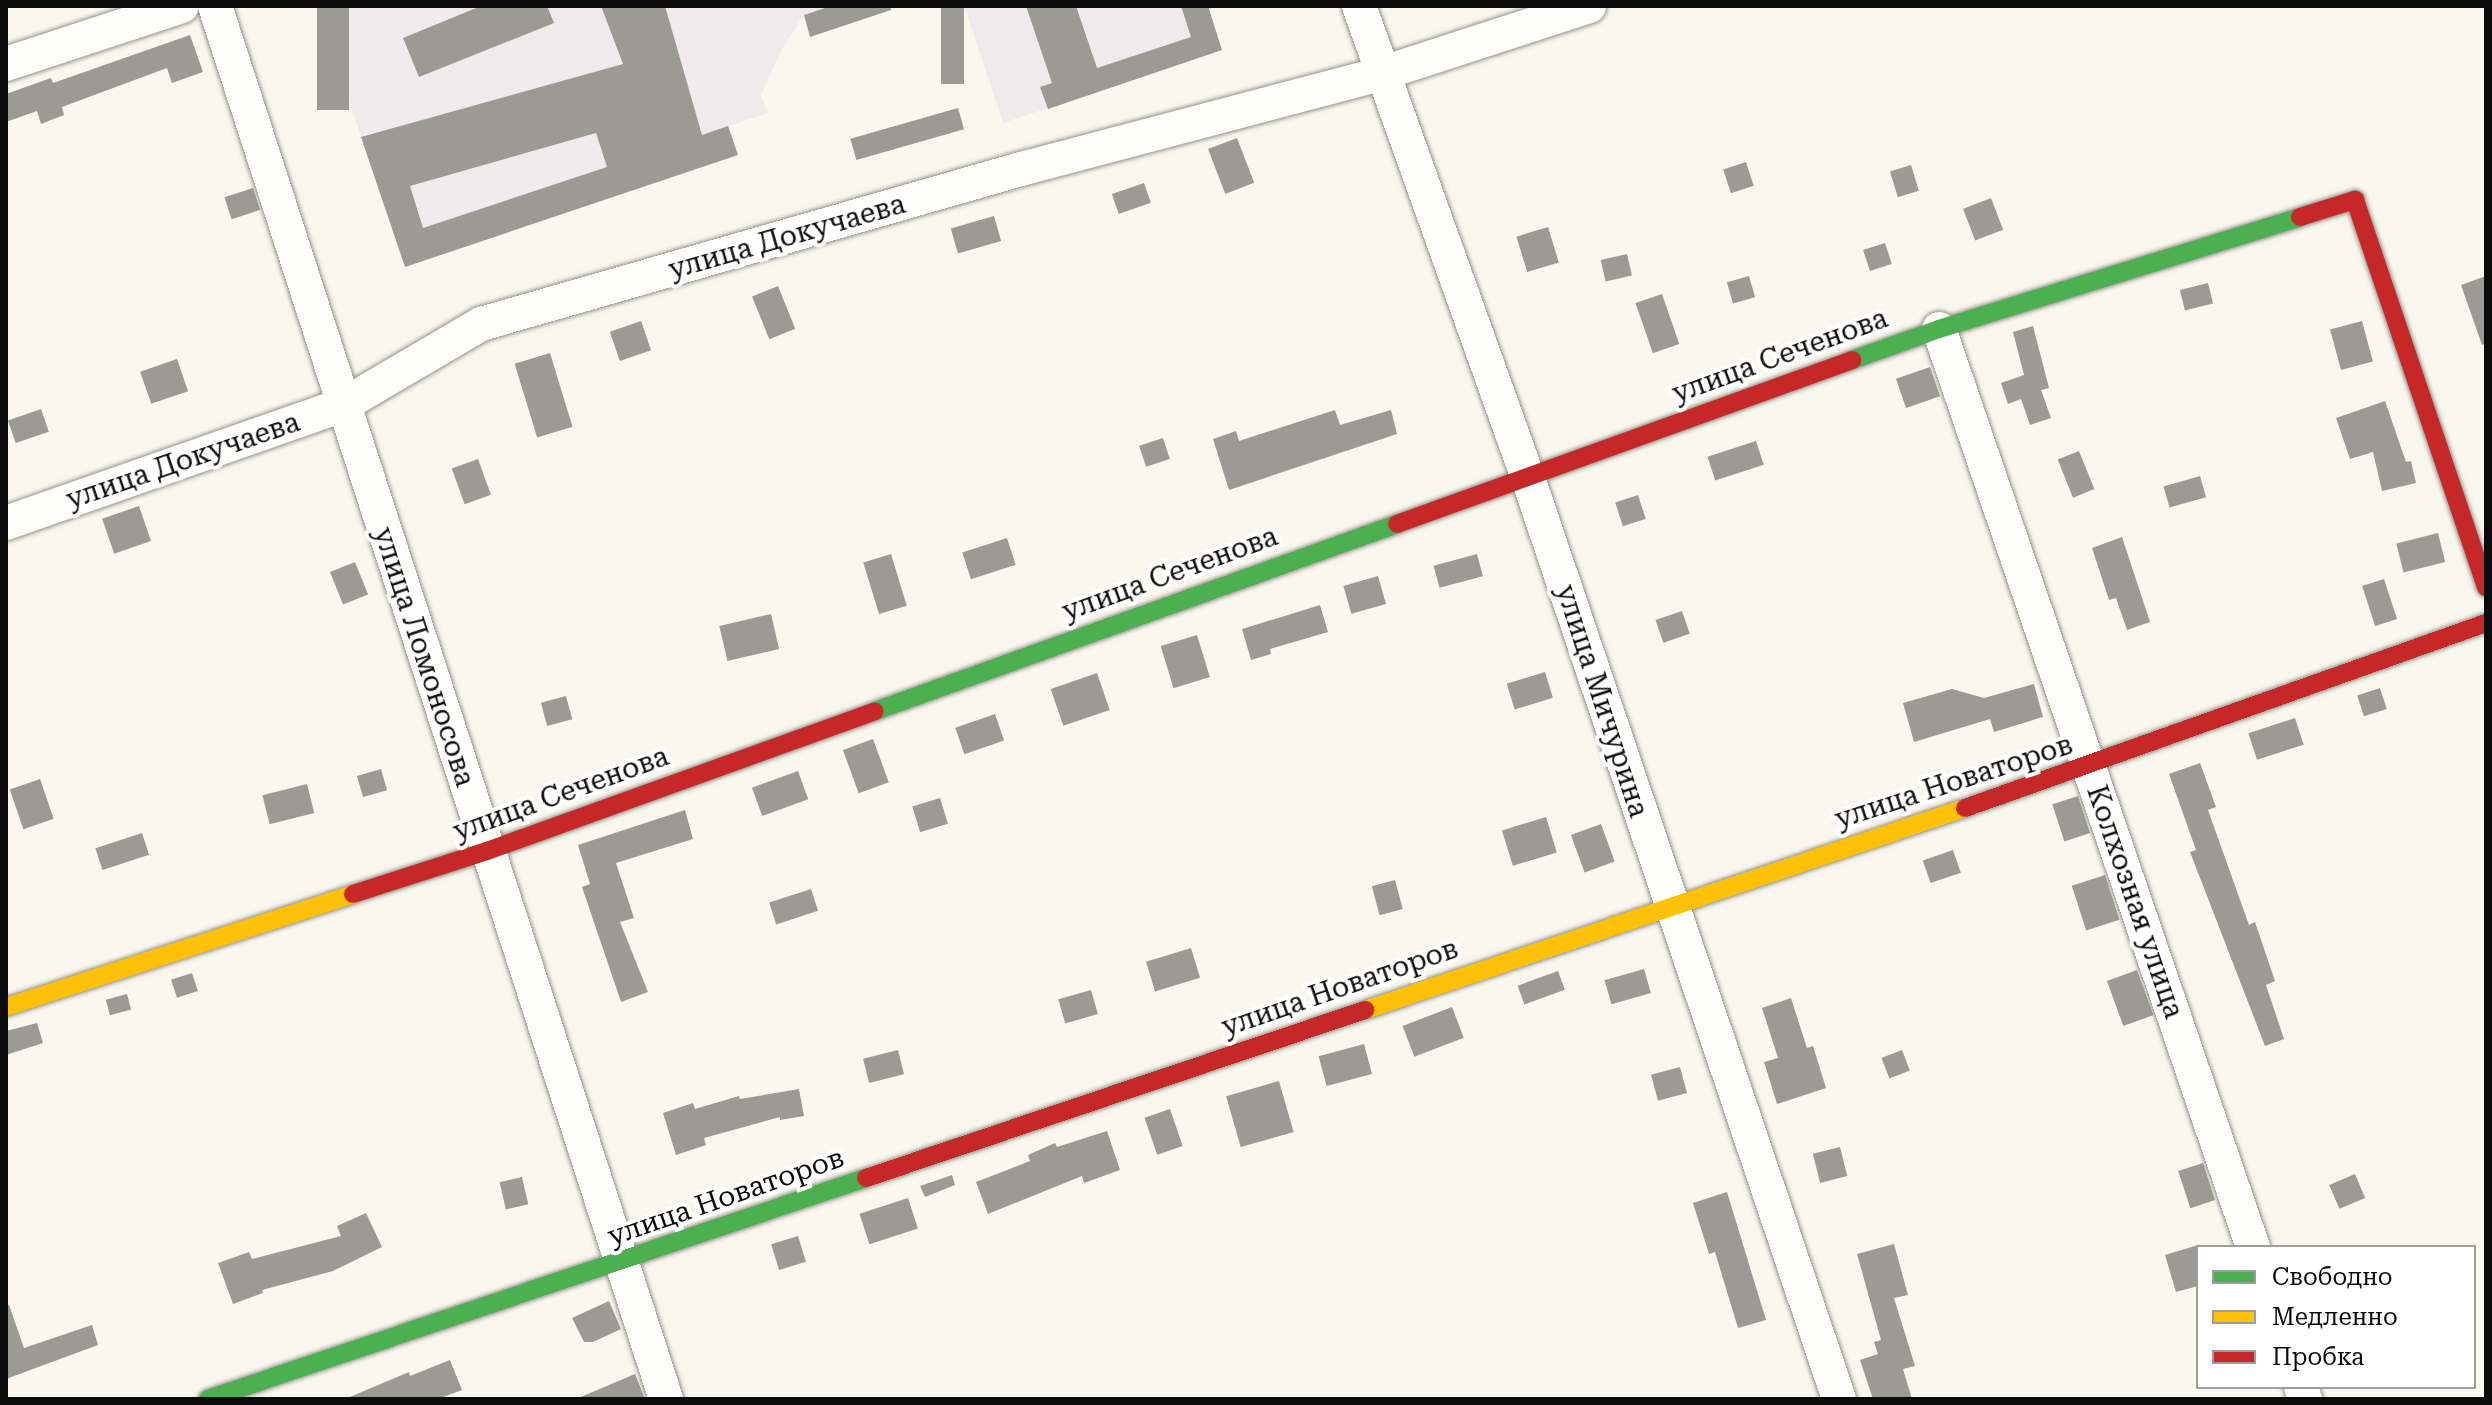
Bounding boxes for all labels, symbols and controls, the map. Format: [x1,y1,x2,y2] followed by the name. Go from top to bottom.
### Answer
[665,187,909,287] street label: улица Докучаева
[1668,301,1892,411] street label: улица Сеченова
[62,405,304,517] street label: улица Докучаева
[1058,519,1282,629] street label: улица Сеченова
[366,523,482,791] street label: улица Ломоносова
[1549,580,1655,822] street label: улица Мичурина
[1831,728,2077,836] street label: улица Новаторов
[449,739,673,849] street label: улица Сеченова
[2079,781,2191,1023] street label: Колхозная улица
[1217,932,1463,1044] street label: улица Новаторов
[603,1141,849,1253] street label: улица Новаторов
[2196,1245,2476,1389] legend
[2272,1263,2393,1291] text: Свободно
[2272,1303,2398,1331] text: Медленно
[2272,1343,2364,1371] text: Пробка

